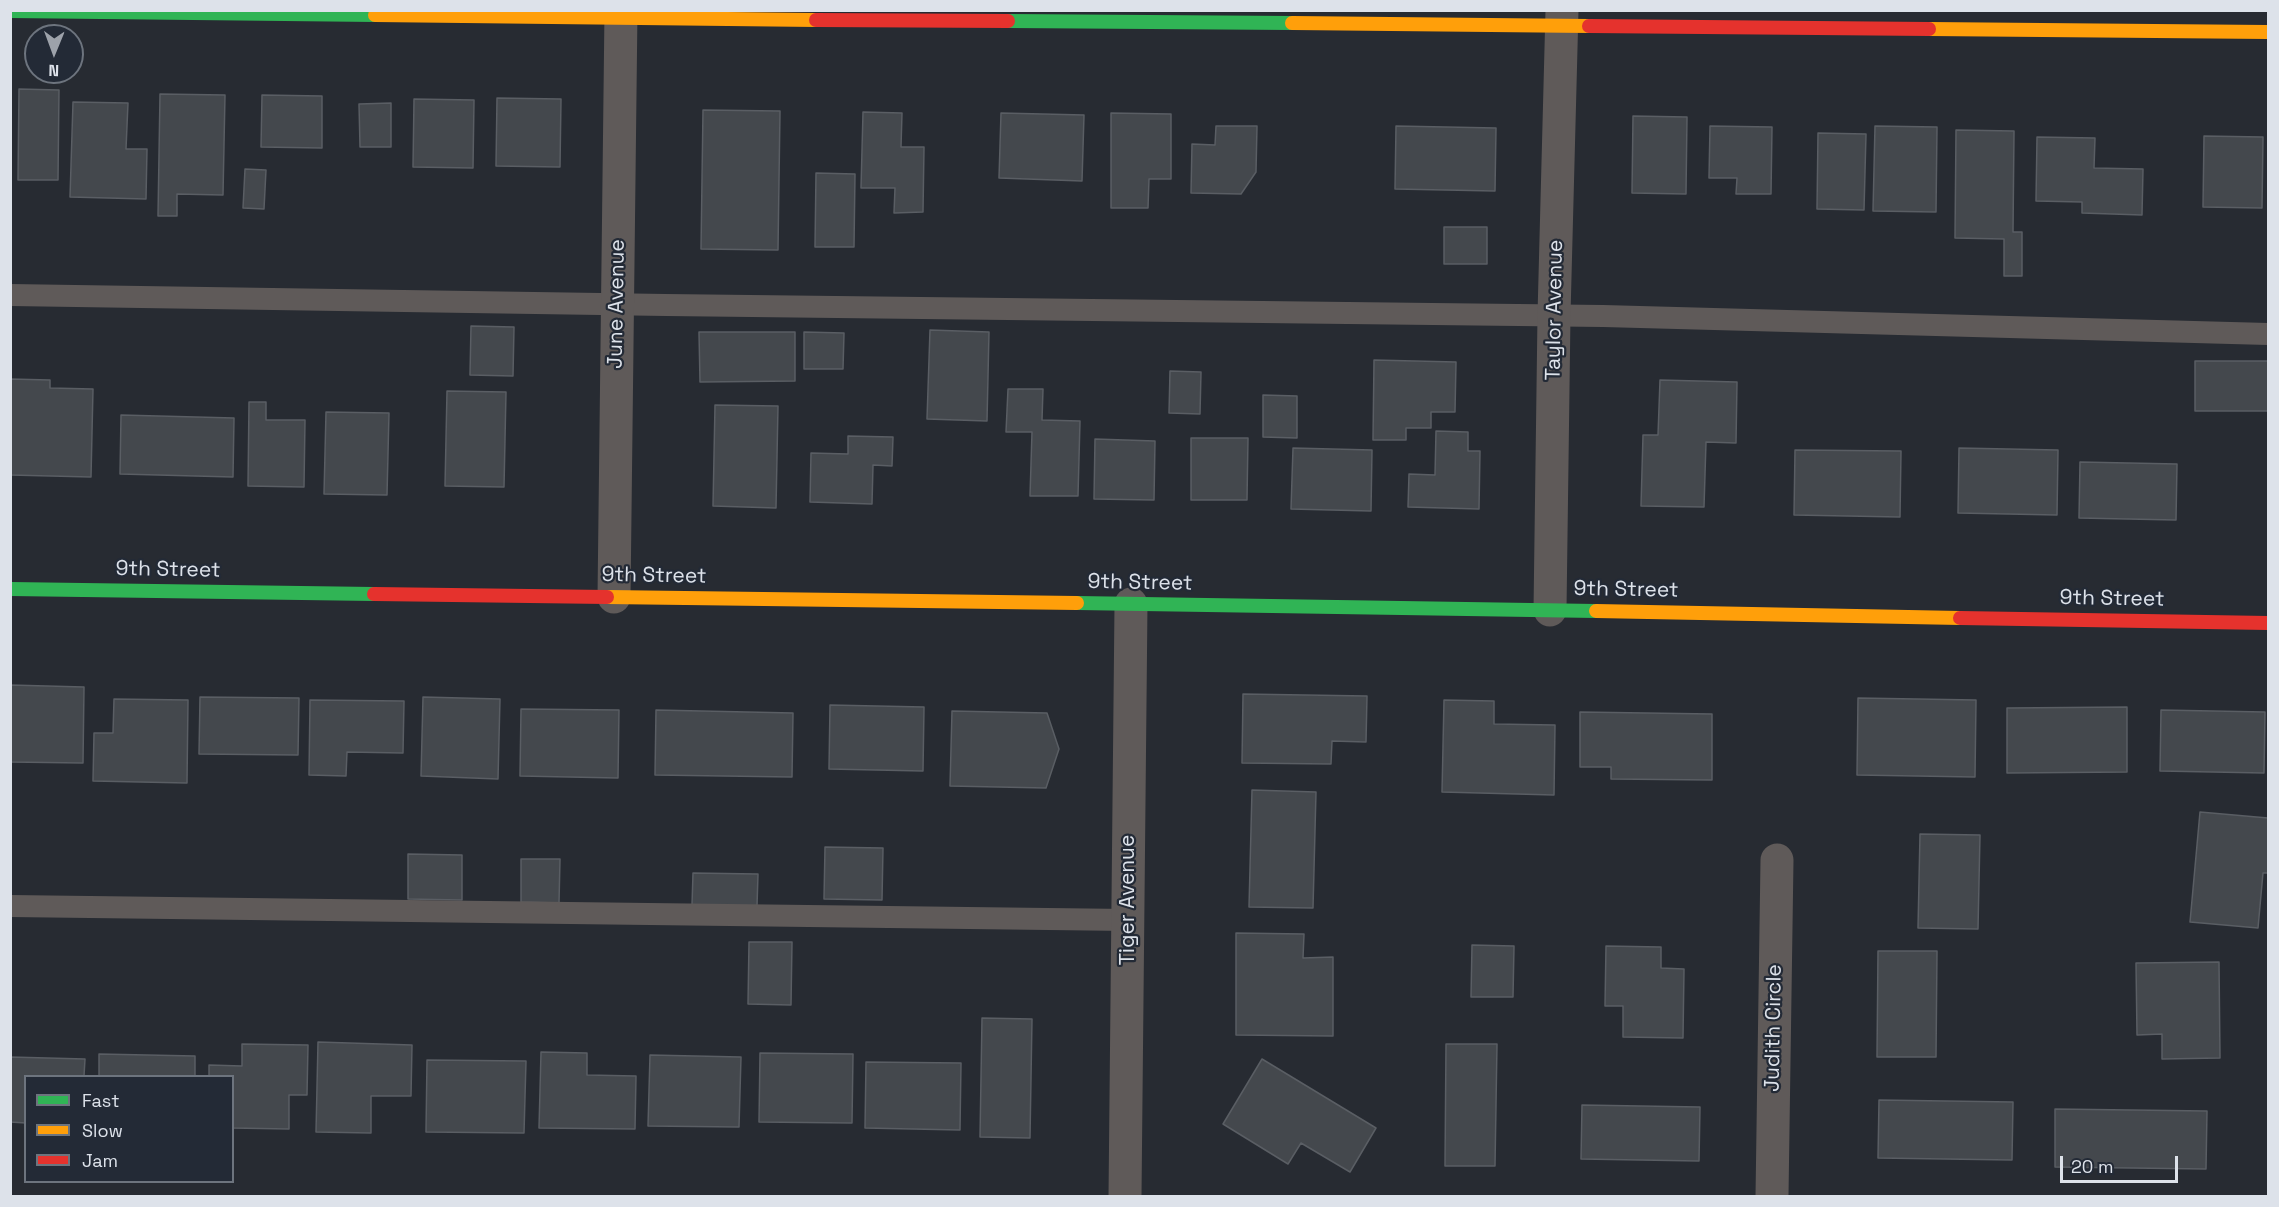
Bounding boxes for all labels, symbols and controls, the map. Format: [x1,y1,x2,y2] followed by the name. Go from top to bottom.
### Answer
[24,24,84,84] north arrow
[48,60,59,81] text: N
[603,239,631,369] street label: June Avenue
[1541,239,1569,381] street label: Taylor Avenue
[115,556,221,584] street label: 9th Street
[601,562,707,590] street label: 9th Street
[1087,569,1193,597] street label: 9th Street
[1573,576,1679,604] street label: 9th Street
[2059,585,2165,613] street label: 9th Street
[1115,835,1141,965] street label: Tiger Avenue
[1760,964,1788,1092] street label: Judith Circle
[24,1075,234,1183] legend
[82,1089,119,1112] text: Fast
[82,1119,123,1142] text: Slow
[2063,1144,2182,1182] scale bar
[82,1149,118,1172] text: Jam
[2071,1155,2114,1178] text: 20 m

